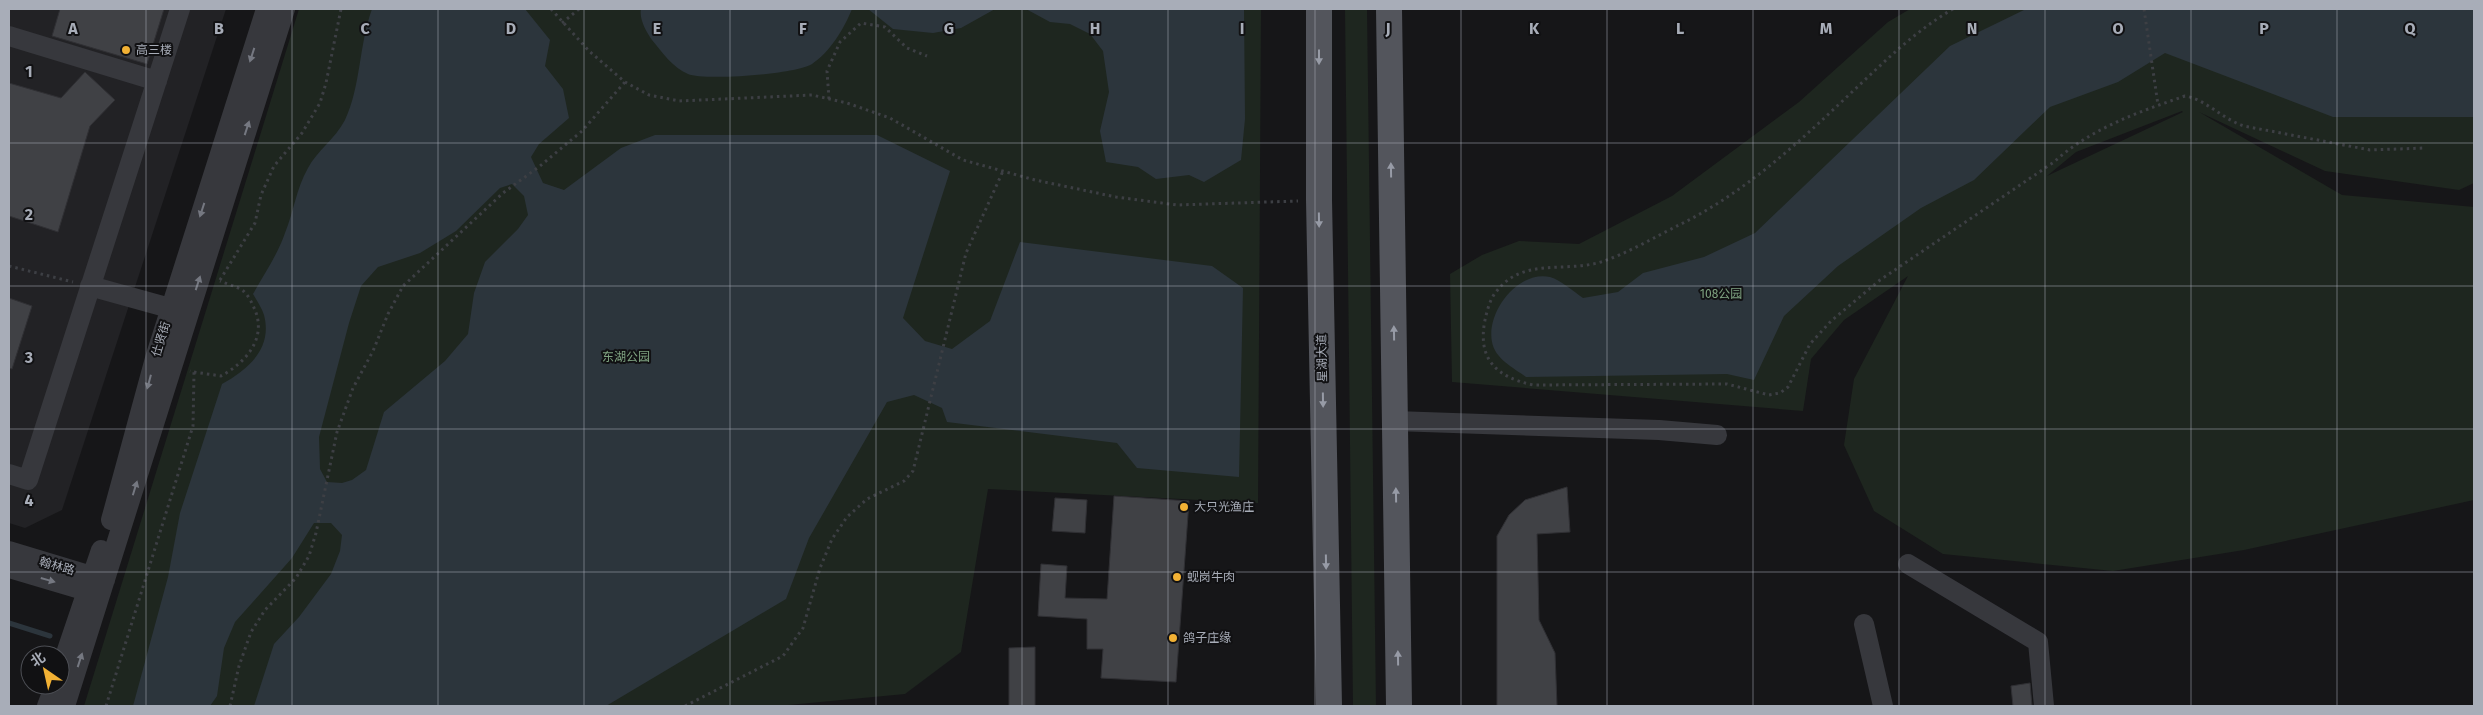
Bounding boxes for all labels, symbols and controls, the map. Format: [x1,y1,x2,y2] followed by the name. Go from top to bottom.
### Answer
[67,19,78,38] text: A
[214,19,224,38] text: B
[360,19,370,38] text: C
[506,19,516,38] text: D
[653,19,661,38] text: E
[799,19,807,38] text: F
[944,19,954,38] text: G
[1090,19,1100,38] text: H
[1240,19,1244,38] text: I
[1384,19,1391,38] text: J
[1529,19,1540,38] text: K
[1676,19,1684,38] text: L
[1820,19,1833,38] text: M
[1967,19,1977,38] text: N
[2112,19,2124,38] text: O
[2259,19,2269,38] text: P
[2404,19,2416,38] text: Q
[136,43,172,57] place label: 高三楼
[120,44,132,56] marker: 高三楼
[247,48,255,63] one-way arrow
[1315,50,1323,66] one-way arrow
[25,62,33,81] text: 1
[244,120,252,135] one-way arrow
[1387,162,1395,178] one-way arrow
[198,203,206,218] one-way arrow
[25,205,33,224] text: 2
[1315,212,1323,228] one-way arrow
[194,275,202,290] one-way arrow
[1700,287,1742,301] park label: 108公园
[149,320,173,358] street label: 仕贤街
[1390,324,1398,340] one-way arrow
[1315,334,1329,382] street label: 星湖大道
[24,348,33,367] text: 3
[602,350,650,364] park label: 东湖公园
[145,374,153,390] one-way arrow
[1319,392,1327,408] one-way arrow
[131,481,139,496] one-way arrow
[1392,487,1400,503] one-way arrow
[24,491,34,510] text: 4
[1194,500,1254,514] place label: 大只光渔庄
[1178,501,1190,513] marker: 大只光渔庄
[38,554,76,578] street label: 翰林路
[1322,555,1330,571] one-way arrow
[1187,570,1235,584] place label: 蚬岗牛肉
[1171,571,1183,583] marker: 蚬岗牛肉
[41,576,56,584] one-way arrow
[1183,631,1231,645] place label: 鸽子庄缘
[1167,632,1179,644] marker: 鸽子庄缘
[20,645,70,695] north arrow
[27,649,49,671] text: 北
[1394,649,1402,665] one-way arrow
[76,652,84,667] one-way arrow

